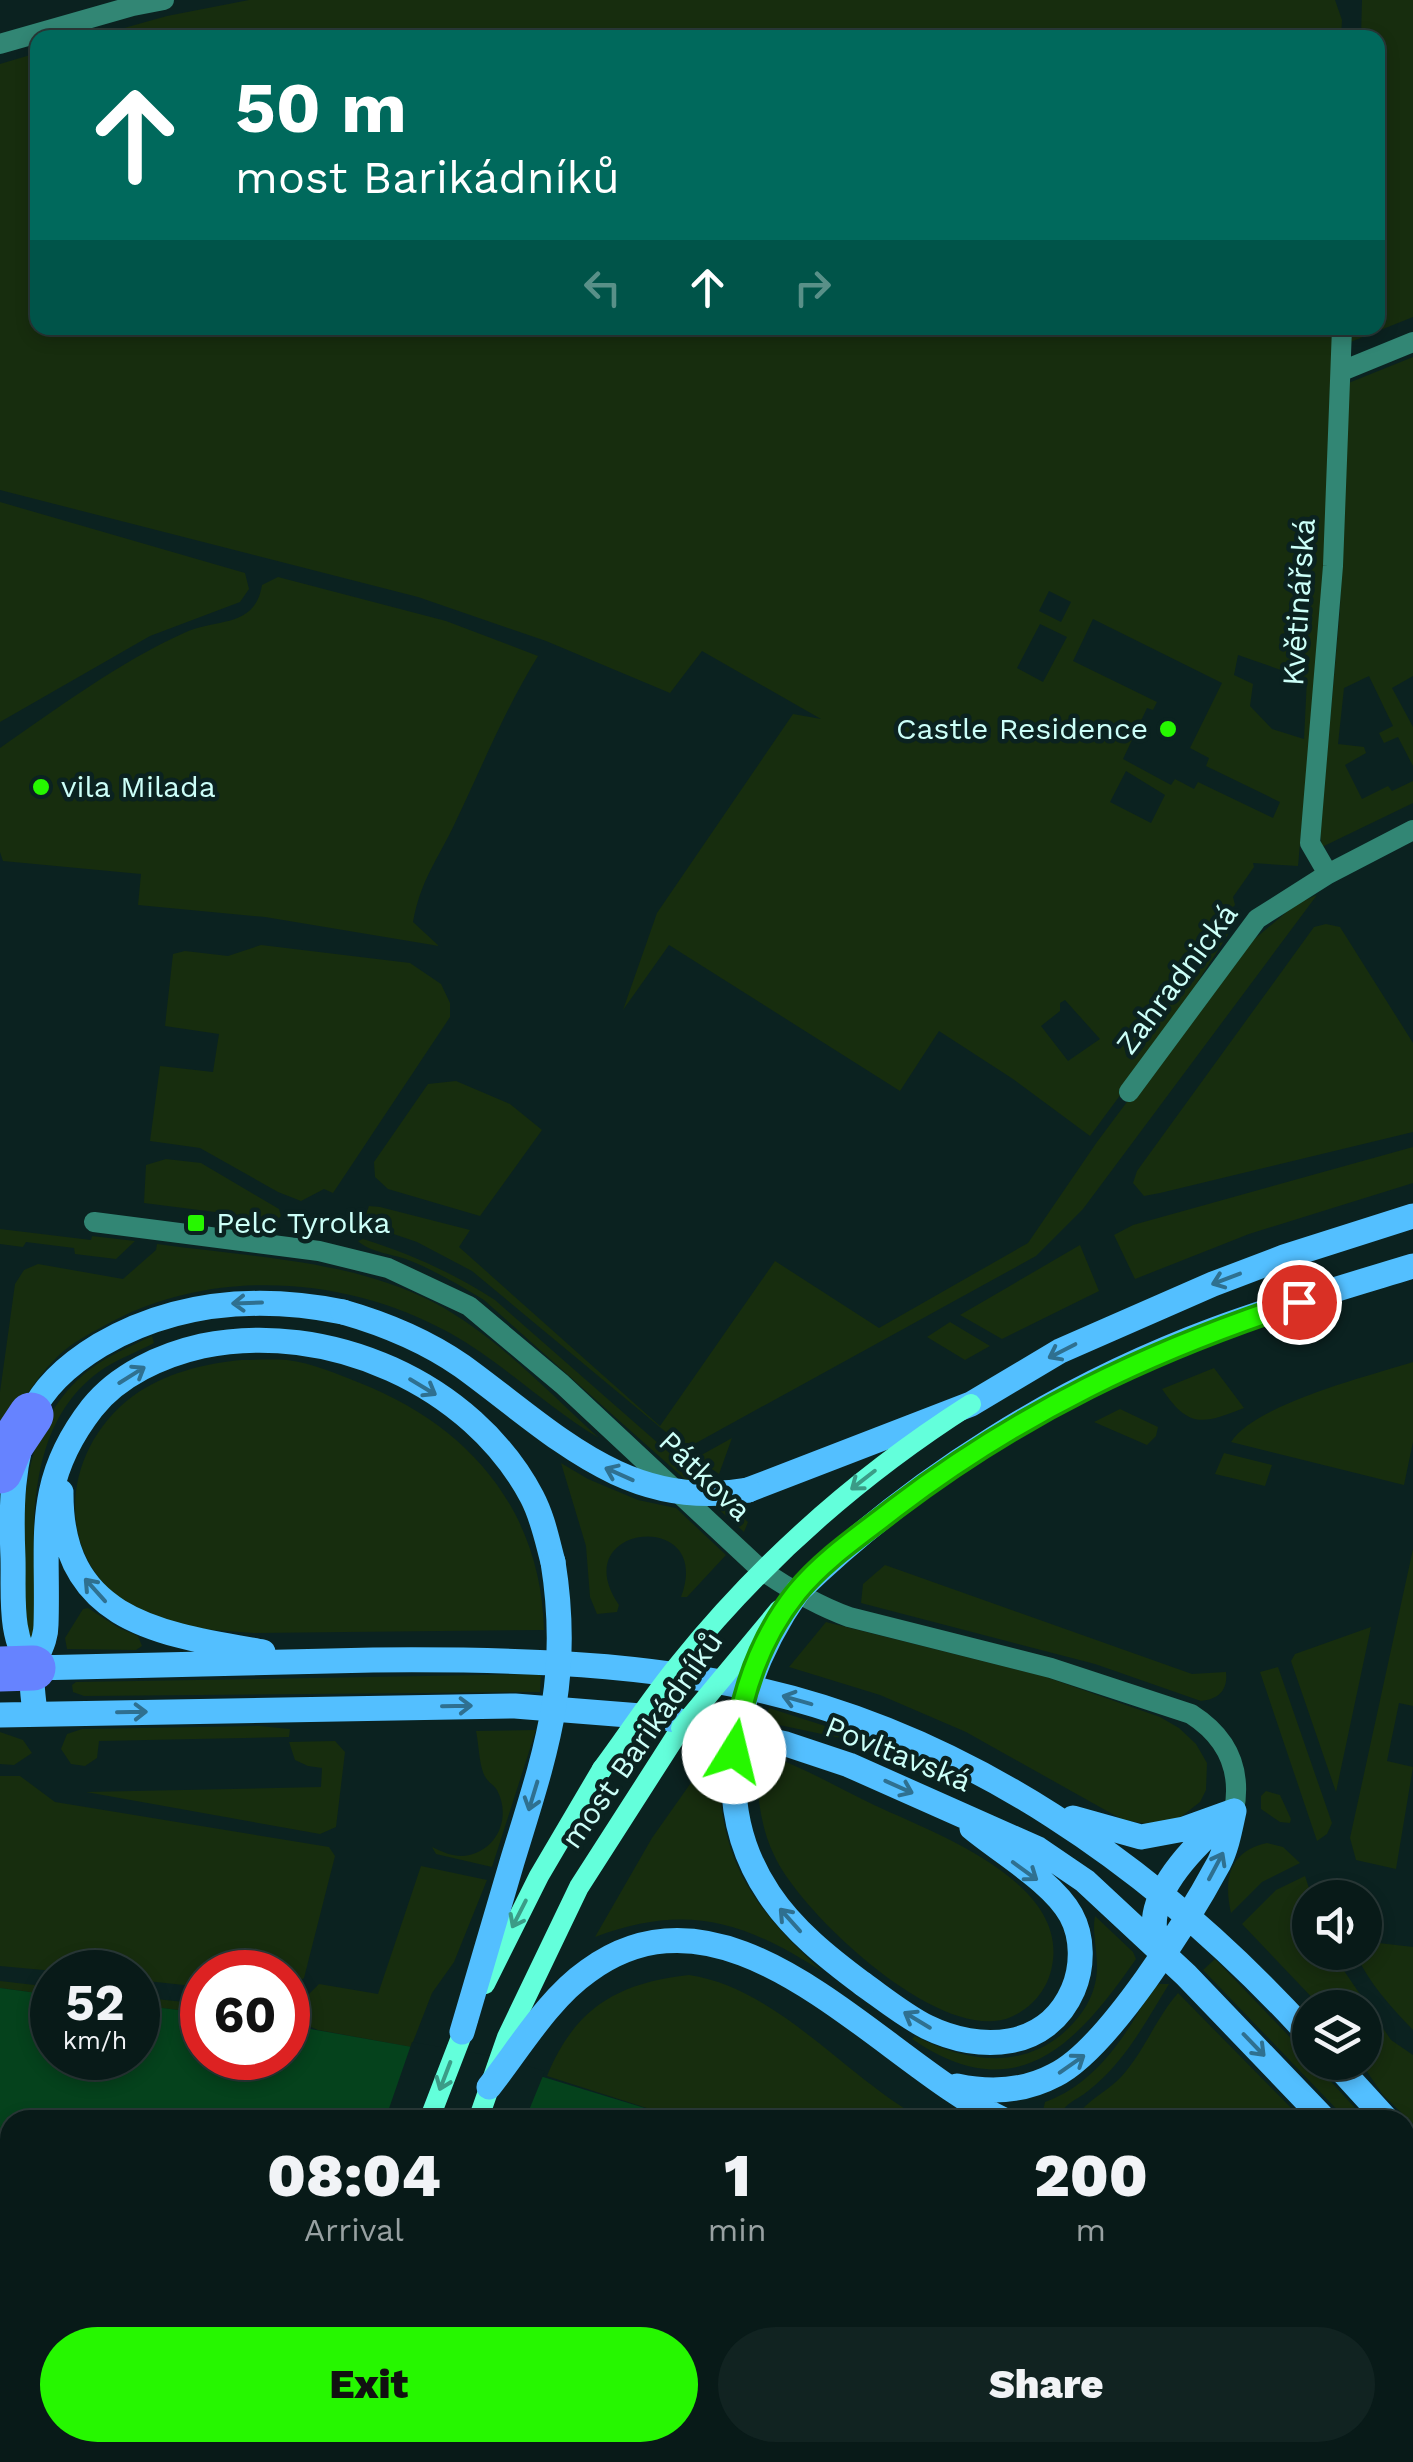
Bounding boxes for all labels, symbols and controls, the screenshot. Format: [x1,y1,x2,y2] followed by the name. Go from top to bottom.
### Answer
[235,67,407,149] text: 50 m
[70,70,200,200] icon: ahead
[235,151,620,204] text: most Barikádníků
[575,260,630,315] icon: left
[680,260,735,315] icon: ahead
[785,260,840,315] icon: right
[1275,517,1322,687] street label: Květinářská
[896,711,1148,746] place label: Castle Residence
[1157,718,1179,740] marker: Castle Residence
[61,769,216,804] place label: vila Milada
[30,776,52,798] marker: vila Milada
[1109,897,1244,1061] street label: Zahradnická
[216,1205,390,1240] place label: Pelc Tyrolka
[185,1212,207,1234] marker: Pelc Tyrolka
[1257,1260,1342,1345] pin
[1211,1272,1242,1290] one-way arrow
[1272,1275,1327,1330] icon: arrive
[231,1293,263,1312] one-way arrow
[1047,1342,1077,1361] one-way arrow
[117,1365,146,1385] one-way arrow
[408,1377,437,1397] one-way arrow
[652,1423,758,1528] street label: Pátkova
[604,1464,635,1482] one-way arrow
[851,1469,877,1491] one-way arrow
[84,1578,107,1603] one-way arrow
[554,1625,730,1855] street label: most Barikádníků
[781,1690,813,1709] one-way arrow
[440,1696,473,1716] one-way arrow
[682,1700,786,1804] position arrow
[116,1702,148,1721] one-way arrow
[820,1708,976,1799] street label: Povltavská
[883,1779,914,1797] one-way arrow
[523,1780,541,1811] one-way arrow
[1207,1851,1226,1881] one-way arrow
[1011,1860,1038,1881] one-way arrow
[1292,1880,1382,2080] map controls
[1292,1880,1382,1970] button: sound
[509,1899,528,1929] one-way arrow
[779,1908,802,1933] one-way arrow
[180,1950,310,2080] speed limit sign: 60
[66,1973,124,2032] text: 52
[1292,1990,1382,2080] button: layers
[903,2010,932,2030] one-way arrow
[63,2026,127,2055] text: km/h
[1241,2032,1265,2056] one-way arrow
[1057,2054,1085,2075] one-way arrow
[435,2059,453,2090] one-way arrow
[267,2140,441,2211] text: 08:04
[724,2140,751,2211] text: 1
[1034,2140,1148,2211] text: 200
[304,2211,404,2249] text: Arrival
[708,2211,767,2249] text: min
[1076,2211,1106,2249] text: m
[40,2327,698,2442] button: Exit
[718,2327,1375,2442] button: Share

